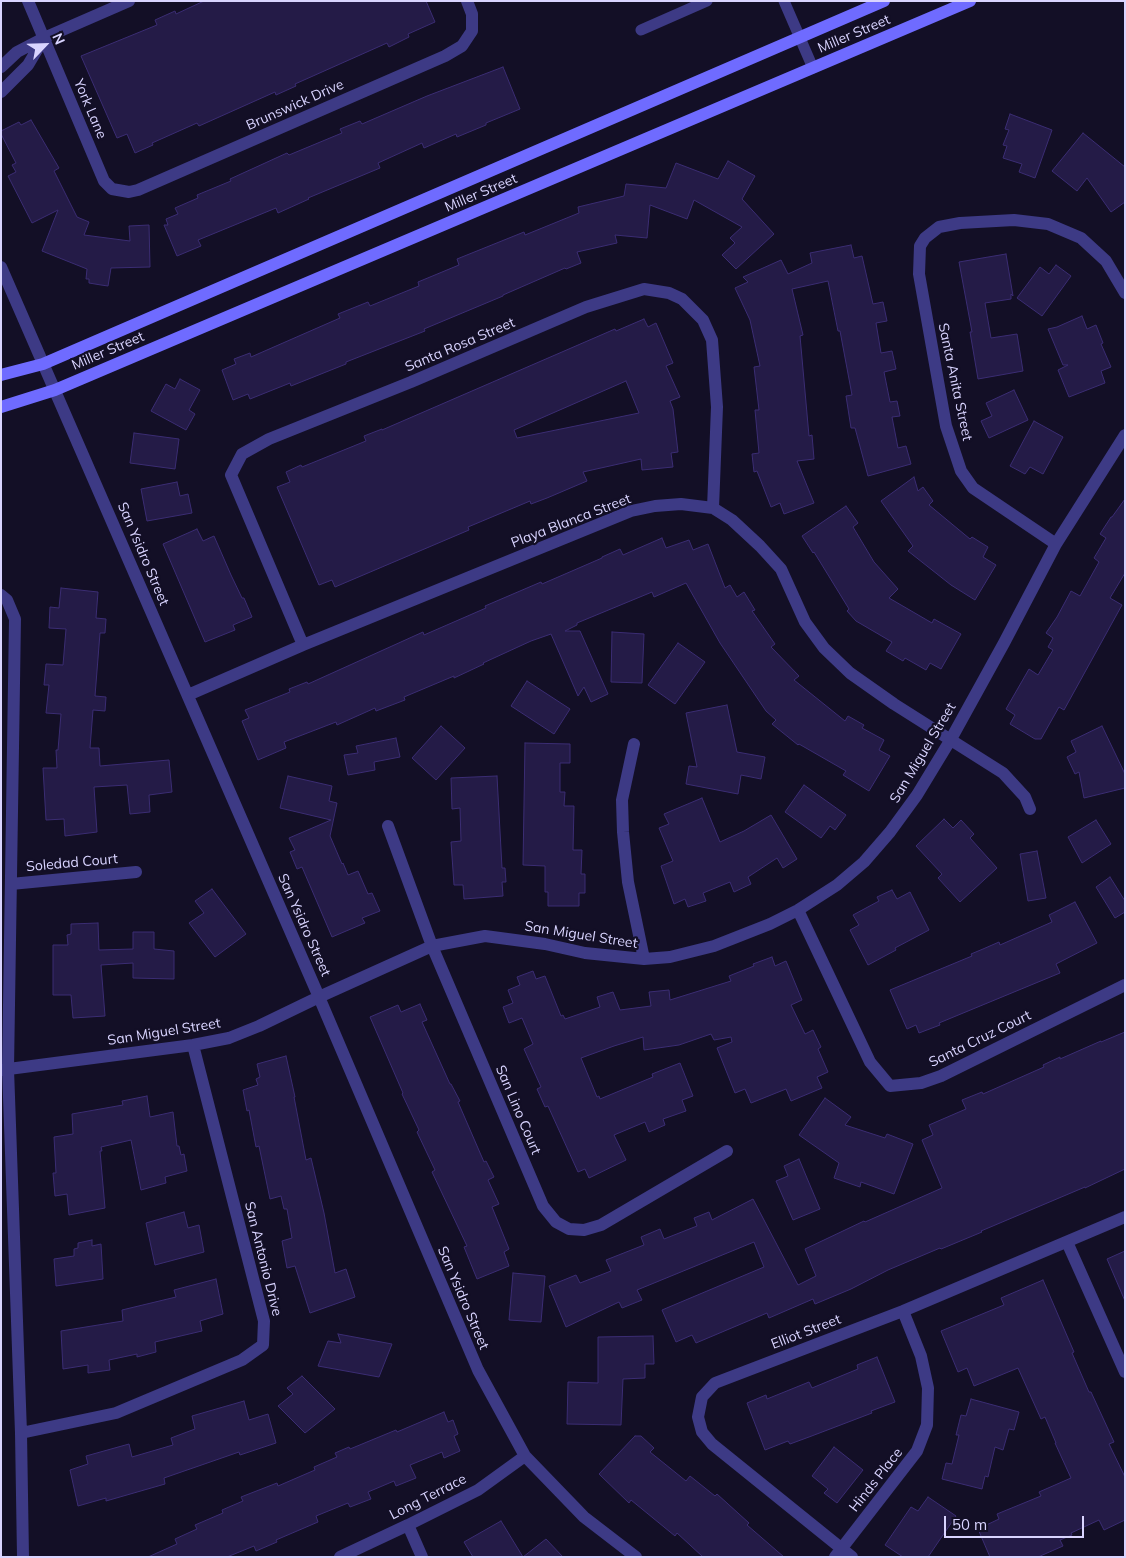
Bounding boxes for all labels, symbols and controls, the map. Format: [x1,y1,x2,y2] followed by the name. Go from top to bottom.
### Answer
[815,11,893,57] street label: Miller Street
[20,20,70,70] north arrow
[48,30,69,47] text: N
[244,76,346,134] street label: Brunswick Drive
[70,77,110,141] street label: York Lane
[442,170,520,216] street label: Miller Street
[403,314,517,376] street label: Santa Rosa Street
[934,322,976,442] street label: Santa Anita Street
[69,328,147,374] street label: Miller Street
[509,490,633,552] street label: Playa Blanca Street
[114,500,172,608] street label: San Ysidro Street
[886,700,960,806] street label: San Miguel Street
[25,851,119,875] street label: Soledad Court
[274,871,334,979] street label: San Ysidro Street
[523,918,639,952] street label: San Miguel Street
[926,1007,1034,1071] street label: Santa Cruz Court
[106,1015,222,1049] street label: San Miguel Street
[492,1063,544,1157] street label: San Lino Court
[241,1200,285,1318] street label: San Antonio Drive
[434,1244,492,1352] street label: San Ysidro Street
[769,1311,843,1353] street label: Elliot Street
[846,1445,906,1515] street label: Hinds Place
[387,1471,469,1523] street label: Long Terrace
[946,1506,1086,1538] scale bar
[952,1515,987,1534] text: 50 m

